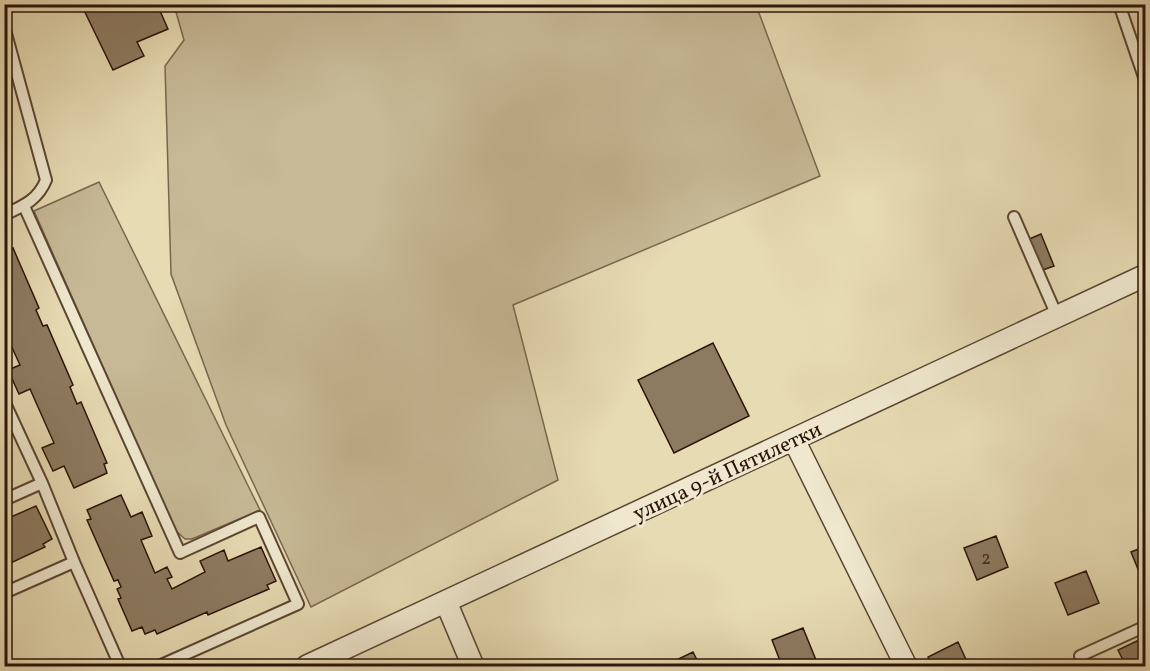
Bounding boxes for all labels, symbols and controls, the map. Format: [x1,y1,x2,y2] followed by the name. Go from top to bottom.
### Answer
[628,416,827,529] street label: улица 9-й Пятилетки
[981,547,991,572] house number: 2

